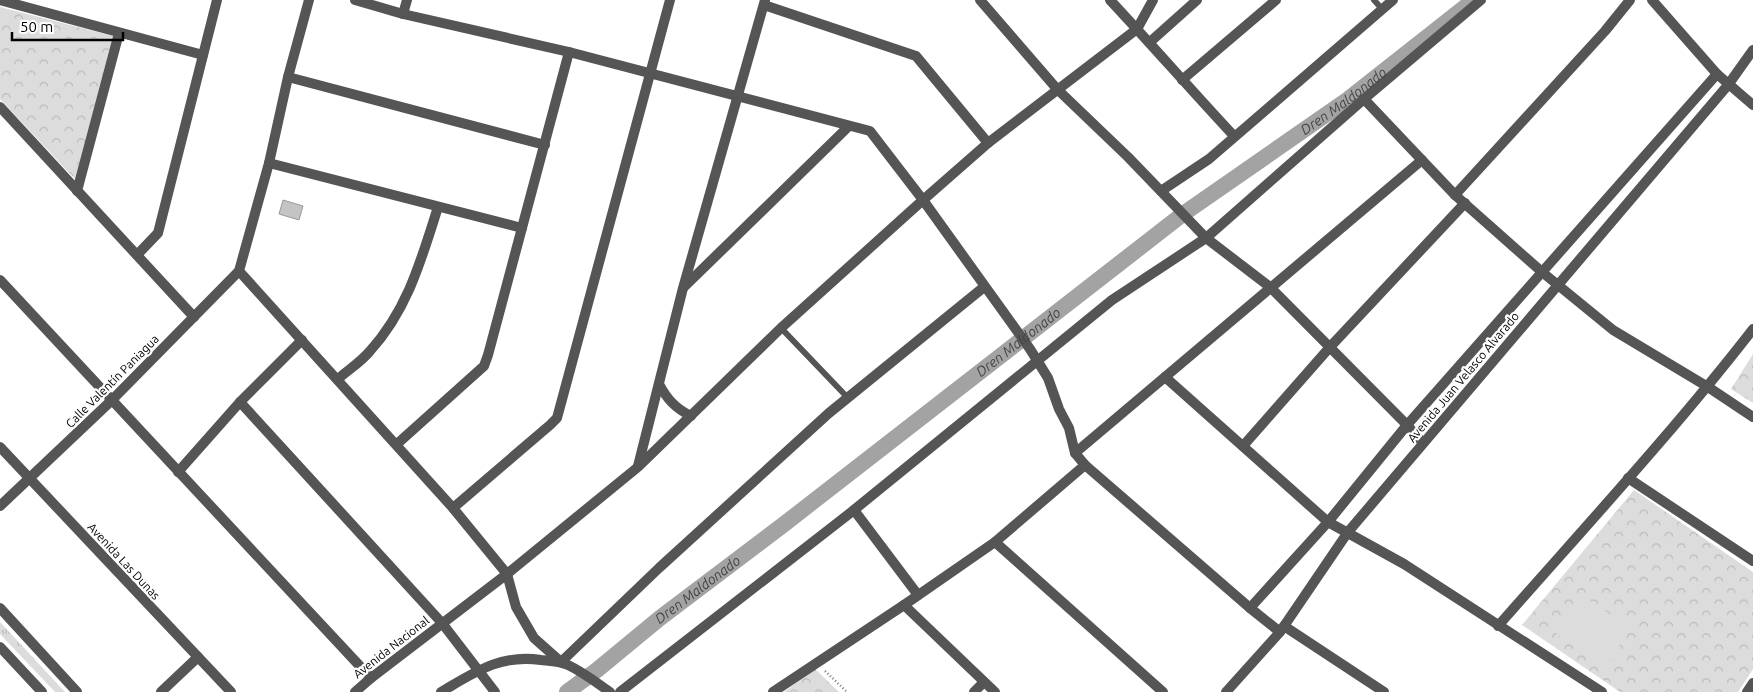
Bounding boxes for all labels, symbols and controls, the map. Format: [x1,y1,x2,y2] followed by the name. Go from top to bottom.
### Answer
[12,10,124,42] scale bar
[20,18,53,35] text: 50 m
[1297,64,1390,138] water label: Dren Maldonado
[973,304,1064,380] water label: Dren Maldonado
[1405,309,1521,445] street label: Avenida Juan Velasco Alvarado
[63,332,161,430] street label: Calle Valentín Paniagua
[85,520,163,602] street label: Avenida Las Dunas
[652,552,744,627] water label: Dren Maldonado
[351,613,431,681] street label: Avenida Nacional

